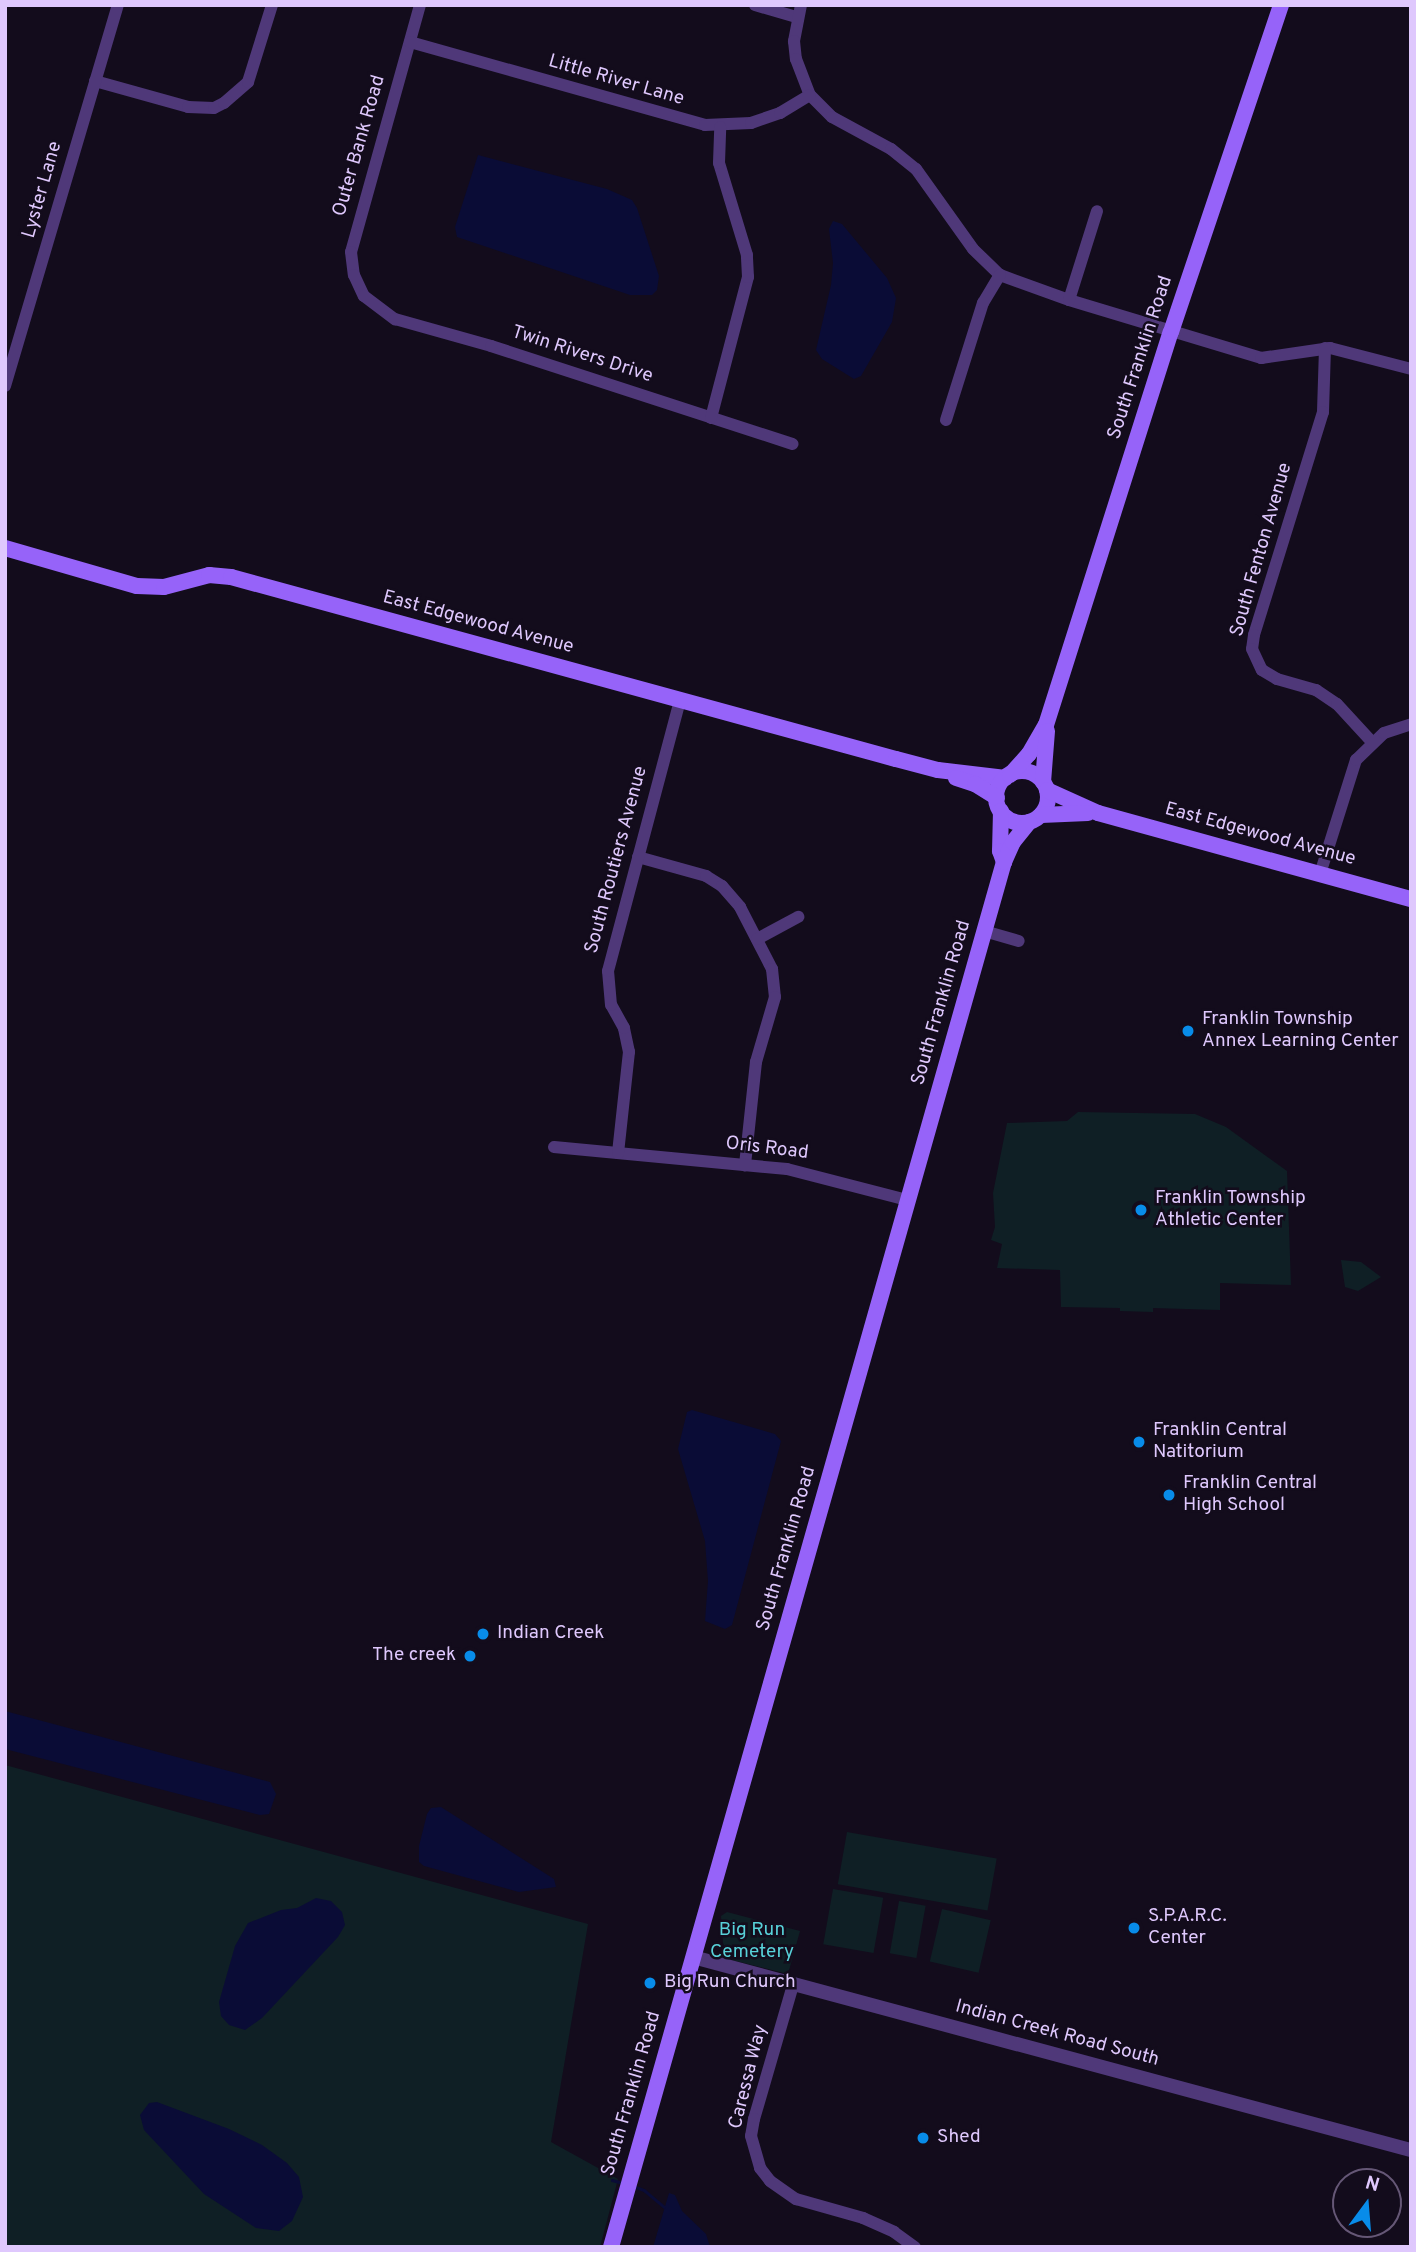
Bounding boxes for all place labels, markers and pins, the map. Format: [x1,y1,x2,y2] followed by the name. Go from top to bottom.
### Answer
[1202,1009,1399,1053] place label: Franklin Township Annex Learning Center
[1180,1023,1196,1039] marker: Franklin Township Annex Learning Center
[1155,1188,1306,1232] place label: Franklin Township Athletic Center
[1133,1202,1149,1218] marker: Franklin Township Athletic Center
[1153,1420,1287,1464] place label: Franklin Central Natitorium
[1131,1434,1147,1450] marker: Franklin Central Natitorium
[1183,1473,1317,1517] place label: Franklin Central High School
[1161,1487,1177,1503] marker: Franklin Central High School
[497,1623,604,1645] place label: Indian Creek
[475,1626,491,1642] marker: Indian Creek
[372,1645,456,1667] place label: The creek
[462,1648,478,1664] marker: The creek
[1148,1906,1227,1950] place label: S.P.A.R.C. Center
[1126,1920,1142,1936] marker: S.P.A.R.C. Center
[664,1972,796,1994] place label: Big Run Church
[642,1975,658,1991] marker: Big Run Church
[937,2127,981,2149] place label: Shed
[915,2130,931,2146] marker: Shed

